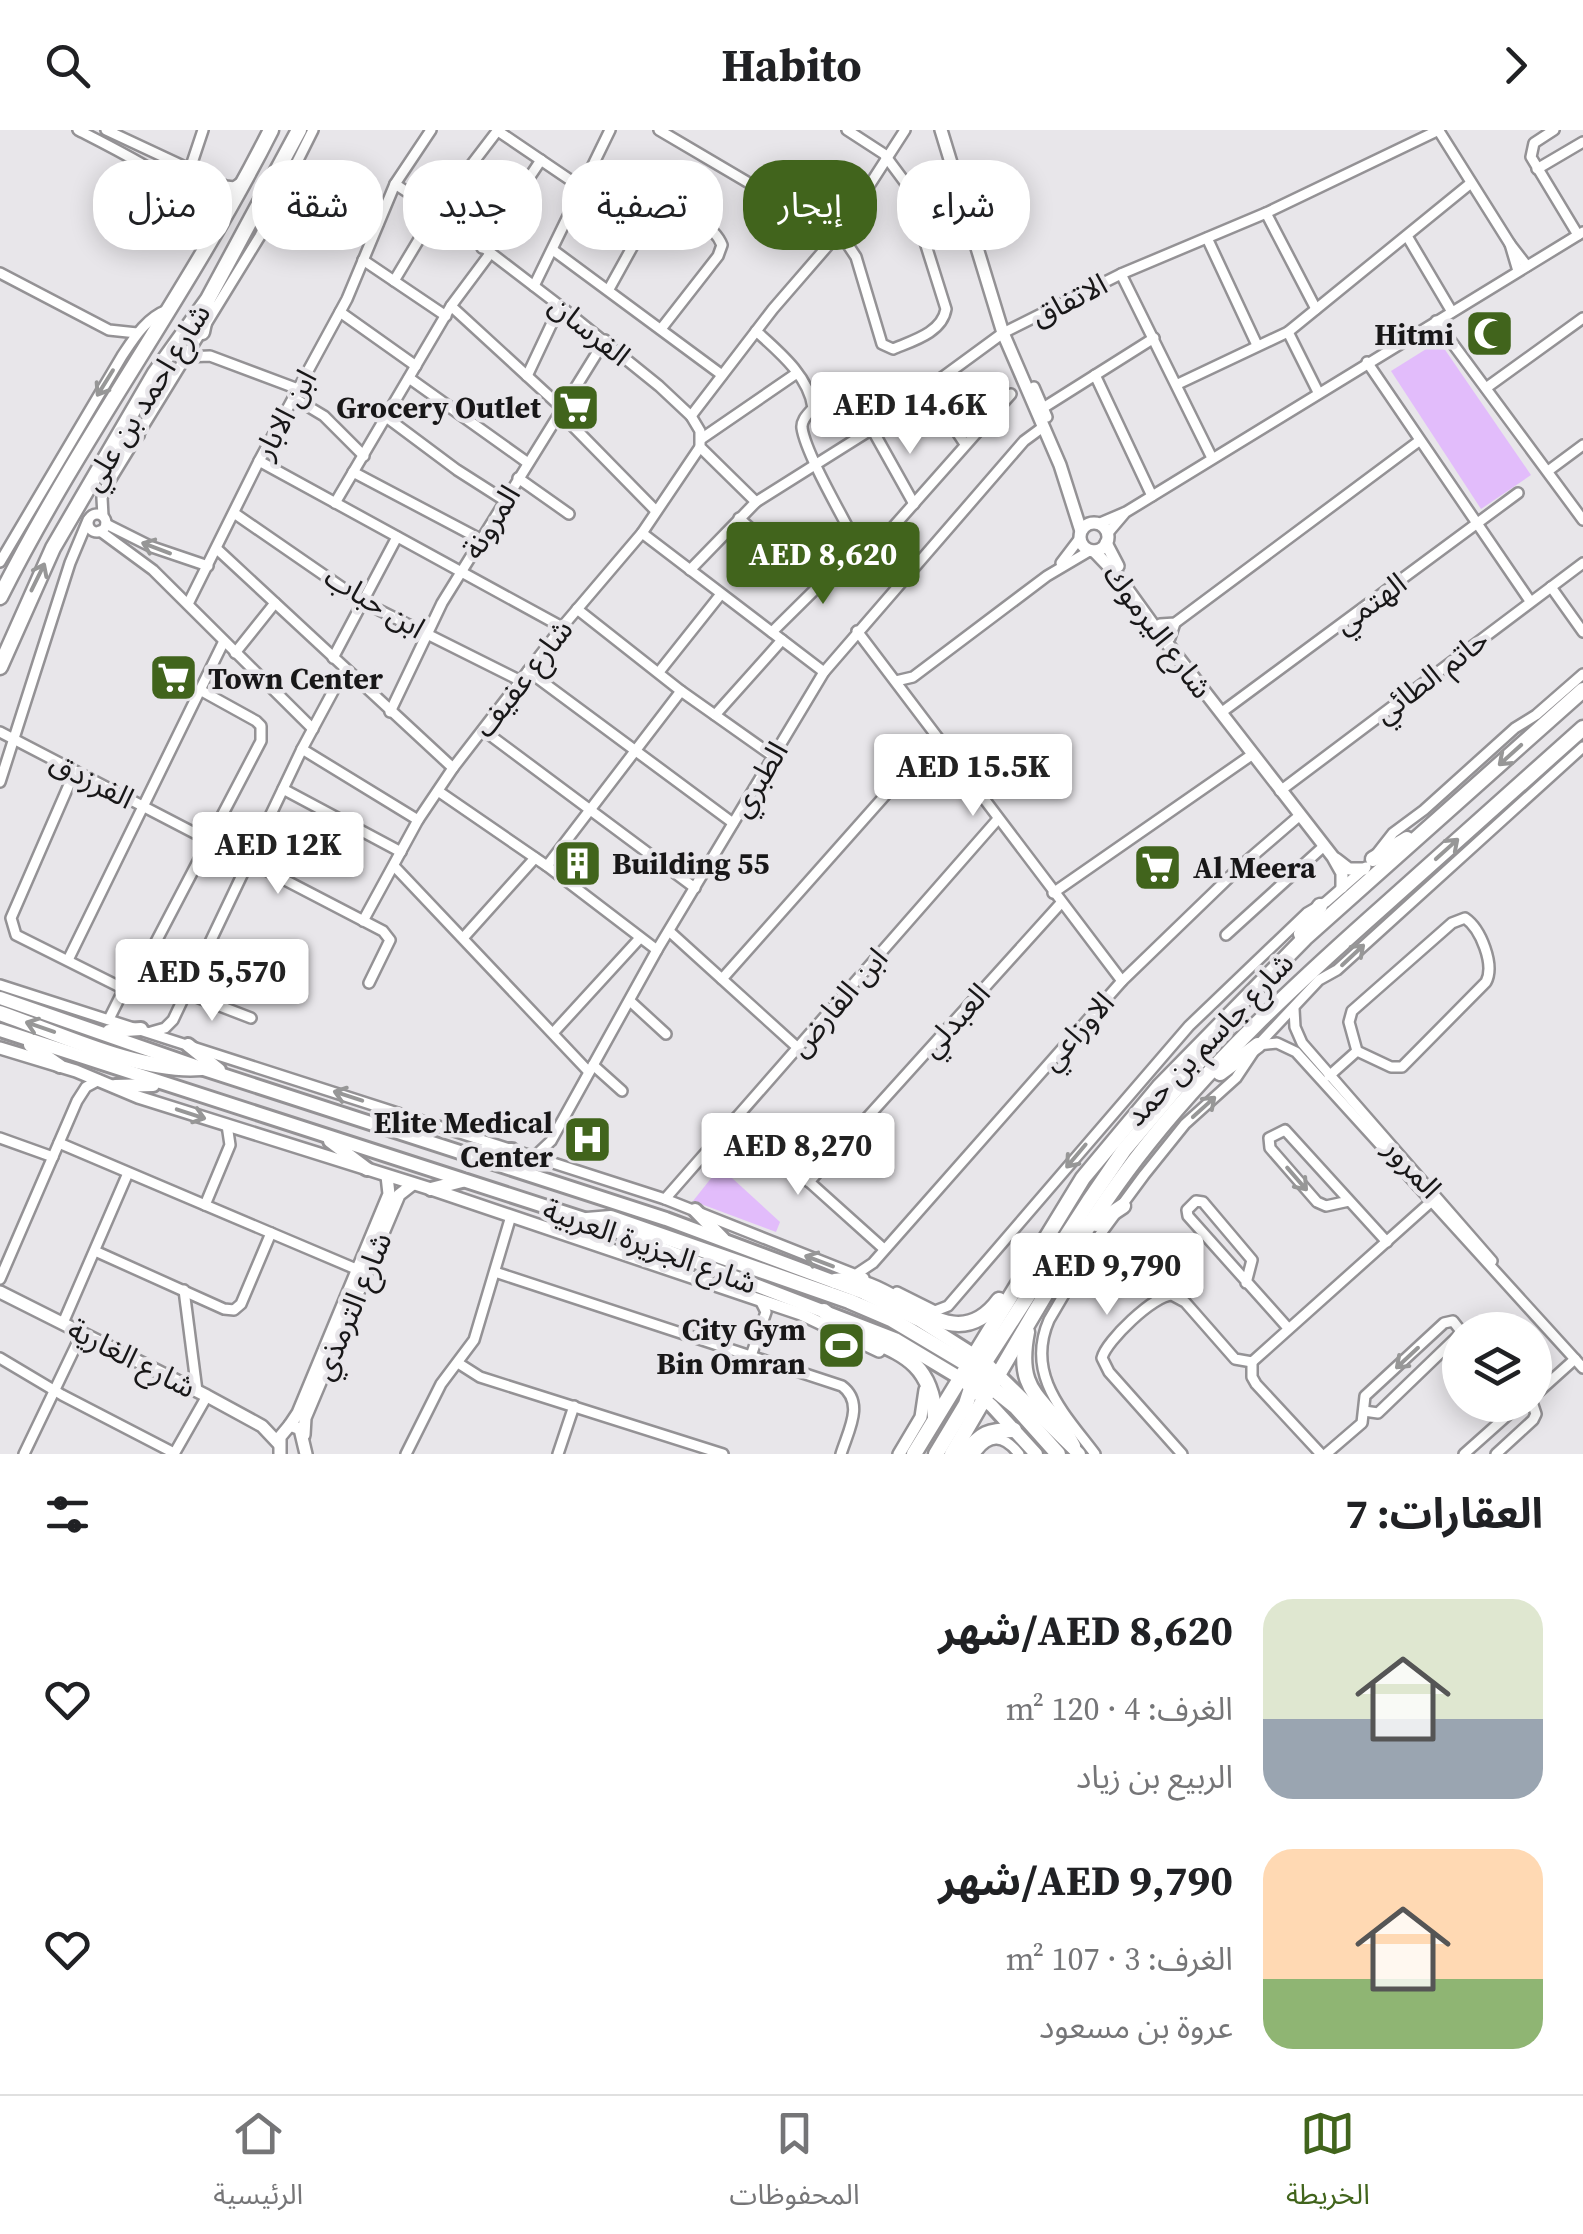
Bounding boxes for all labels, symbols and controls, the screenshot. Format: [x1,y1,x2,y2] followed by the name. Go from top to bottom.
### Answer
[721,34,862,96] text: Habito
[40,38,95,93] icon: search
[1488,38,1543,93] icon: forward
[93,160,232,250] chip: منزل
[252,160,383,250] chip: شقة
[403,160,542,250] chip: جديد
[562,160,723,250] chip: تصفية
[743,160,877,250] chip: إيجار
[897,160,1030,250] chip: شراء
[1024,263,1114,337] street label: الاتفاق
[541,285,639,375] street label: الفرسان
[72,296,223,500] street label: شارع احمد بن علي
[1463,308,1515,360] mosque icon: Hitmi
[1374,314,1454,355] place label: Hitmi
[243,362,326,467] street label: ابن الابار
[95,368,115,397] one-way arrow
[796,372,1024,457] pin: AED 14.6K
[550,381,602,433] supermarket icon: Grocery Outlet
[833,382,987,426] text: AED 14.6K
[336,387,541,428] place label: Grocery Outlet
[452,477,530,567] street label: المرونة
[709,522,937,607] pin: AED 8,620
[749,532,897,576] text: AED 8,620
[141,538,171,556] one-way arrow
[1092,555,1222,708] street label: شارع اليرموك
[317,556,433,648] street label: ابن حباب
[30,563,49,593] one-way arrow
[1325,563,1416,646] street label: الهتمي
[464,610,584,747] street label: شارع عفيف
[1365,619,1499,735] street label: حاتم الطائي
[147,652,199,704] supermarket icon: Town Center
[208,658,383,699] place label: Town Center
[721,734,800,826] street label: الطبري
[859,734,1087,819] pin: AED 15.5K
[43,741,141,819] street label: الفرزدق
[1498,743,1523,766] one-way arrow
[896,744,1050,788] text: AED 15.5K
[186,812,370,897] pin: AED 12K
[215,822,341,866] text: AED 12K
[551,837,603,889] building icon: Building 55
[1434,838,1459,861] one-way arrow
[1132,841,1184,893] supermarket icon: Al Meera
[612,843,770,884] place label: Building 55
[1193,847,1317,888] place label: Al Meera
[98,939,326,1024] pin: AED 5,570
[779,939,897,1065] street label: ابن الفارض
[1115,943,1305,1137] street label: شارع جاسم بن حمد
[1341,943,1365,967] one-way arrow
[138,949,286,993] text: AED 5,570
[911,974,1001,1068] street label: العبدلي
[1031,983,1125,1081] street label: الاوزاعي
[25,1017,56,1035] one-way arrow
[333,1086,364,1104] one-way arrow
[1191,1096,1216,1119] one-way arrow
[374,1102,553,1177] place label: Elite Medical Center
[175,1106,206,1124] one-way arrow
[562,1113,614,1165] hospital icon: Elite Medical Center
[684,1113,912,1198] pin: AED 8,270
[724,1123,872,1167] text: AED 8,270
[1374,1128,1451,1207] street label: المرور
[1065,1143,1087,1169] one-way arrow
[1285,1166,1308,1191] one-way arrow
[537,1188,763,1306] street label: شارع الجزيرة العربية
[302,1226,404,1387] street label: شارع الترمذي
[993,1233,1221,1318] pin: AED 9,790
[1033,1243,1181,1287] text: AED 9,790
[805,1251,836,1269] one-way arrow
[60,1308,203,1409] street label: شارع الغارية
[656,1309,806,1384] place label: City Gym Bin Omran
[1442,1312,1552,1422] map controls
[1442,1312,1552,1422] button: layers
[815,1320,867,1372] sports icon: City Gym Bin Omran
[1395,1346,1419,1370] one-way arrow
[1345,1484,1543,1542] text: العقارات: 7
[40,1487,95,1542] icon: filters
[938,1601,1233,1659] text: AED 8,620/شهر
[1343,1639,1463,1759] icon: home
[40,1672,95,1727] icon: heart
[1006,1687,1233,1731] text: الغرف: 4 · 120 m²
[1076,1755,1233,1799] text: الربيع بن زياد
[938,1851,1233,1909] text: AED 9,790/شهر
[1343,1889,1463,2009] icon: home
[40,1922,95,1977] icon: heart
[1006,1937,1233,1981] text: الغرف: 3 · 107 m²
[1039,2005,1233,2049] text: عروة بن مسعود
[213,2106,303,2225] tab: الرئيسية
[730,2106,860,2225] tab: المحفوظات
[1286,2106,1370,2225] tab: الخريطة

